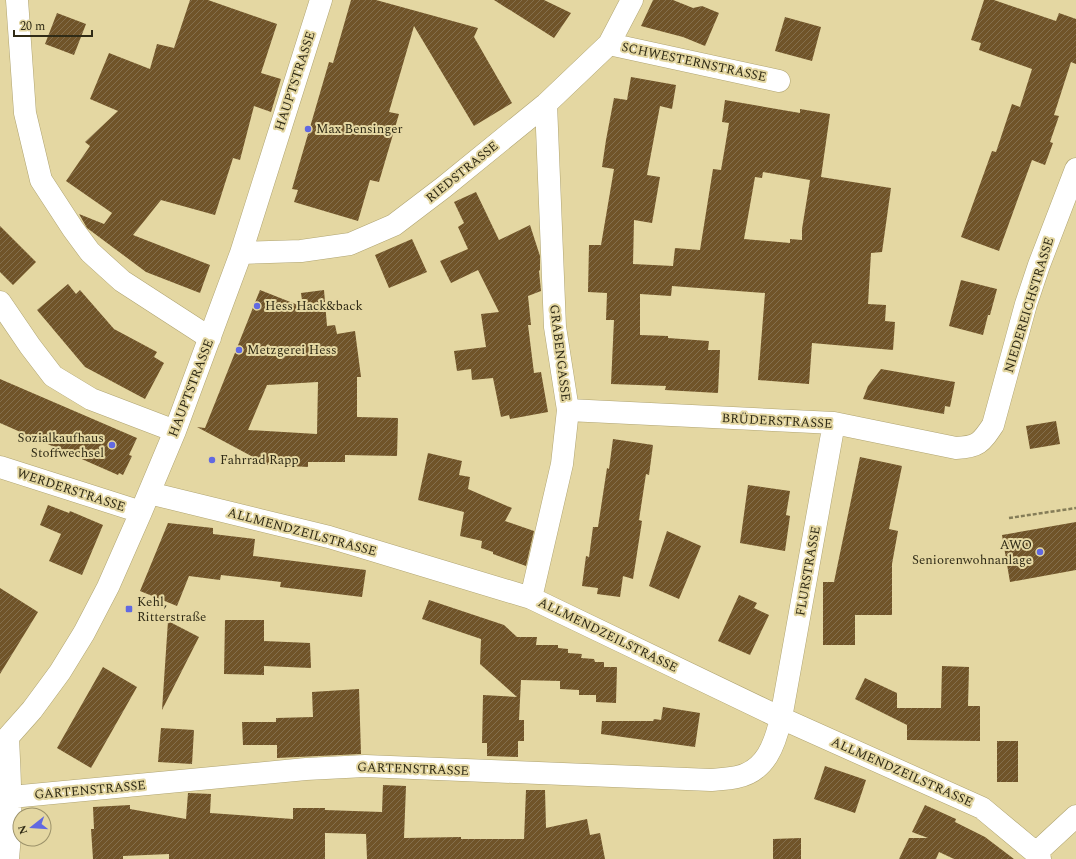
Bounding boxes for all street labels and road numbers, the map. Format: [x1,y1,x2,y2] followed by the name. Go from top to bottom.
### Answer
[269,29,321,133] street label: HAUPTSTRASSE
[620,37,768,87] street label: SCHWESTERNSTRASSE
[421,136,503,208] street label: RIEDSTRASSE
[999,235,1059,375] street label: NIEDEREICHSTRASSE
[544,303,576,403] street label: GRABENGASSE
[163,336,219,440] street label: HAUPTSTRASSE
[721,408,833,434] street label: BRÜDERSTRASSE
[14,463,128,517] street label: WERDERSTRASSE
[225,502,379,562] street label: ALLMENDZEILSTRASSE
[790,524,826,618] street label: FLURSTRASSE
[535,592,681,678] street label: ALLMENDZEILSTRASSE
[828,732,976,812] street label: ALLMENDZEILSTRASSE
[357,757,469,781] street label: GARTENSTRASSE
[33,775,147,805] street label: GARTENSTRASSE

